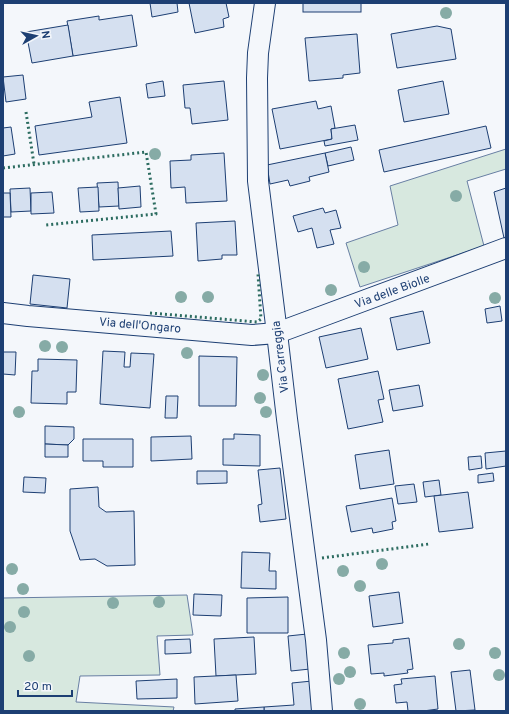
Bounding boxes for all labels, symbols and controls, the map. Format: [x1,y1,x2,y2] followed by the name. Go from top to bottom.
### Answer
[16,16,56,56] north arrow
[37,30,52,40] text: N
[352,271,432,313] street label: Via delle Biolle
[98,314,182,338] street label: Via dell'Ongaro
[269,320,293,394] street label: Via Carreggia
[18,672,72,698] scale bar
[24,679,52,695] text: 20 m

